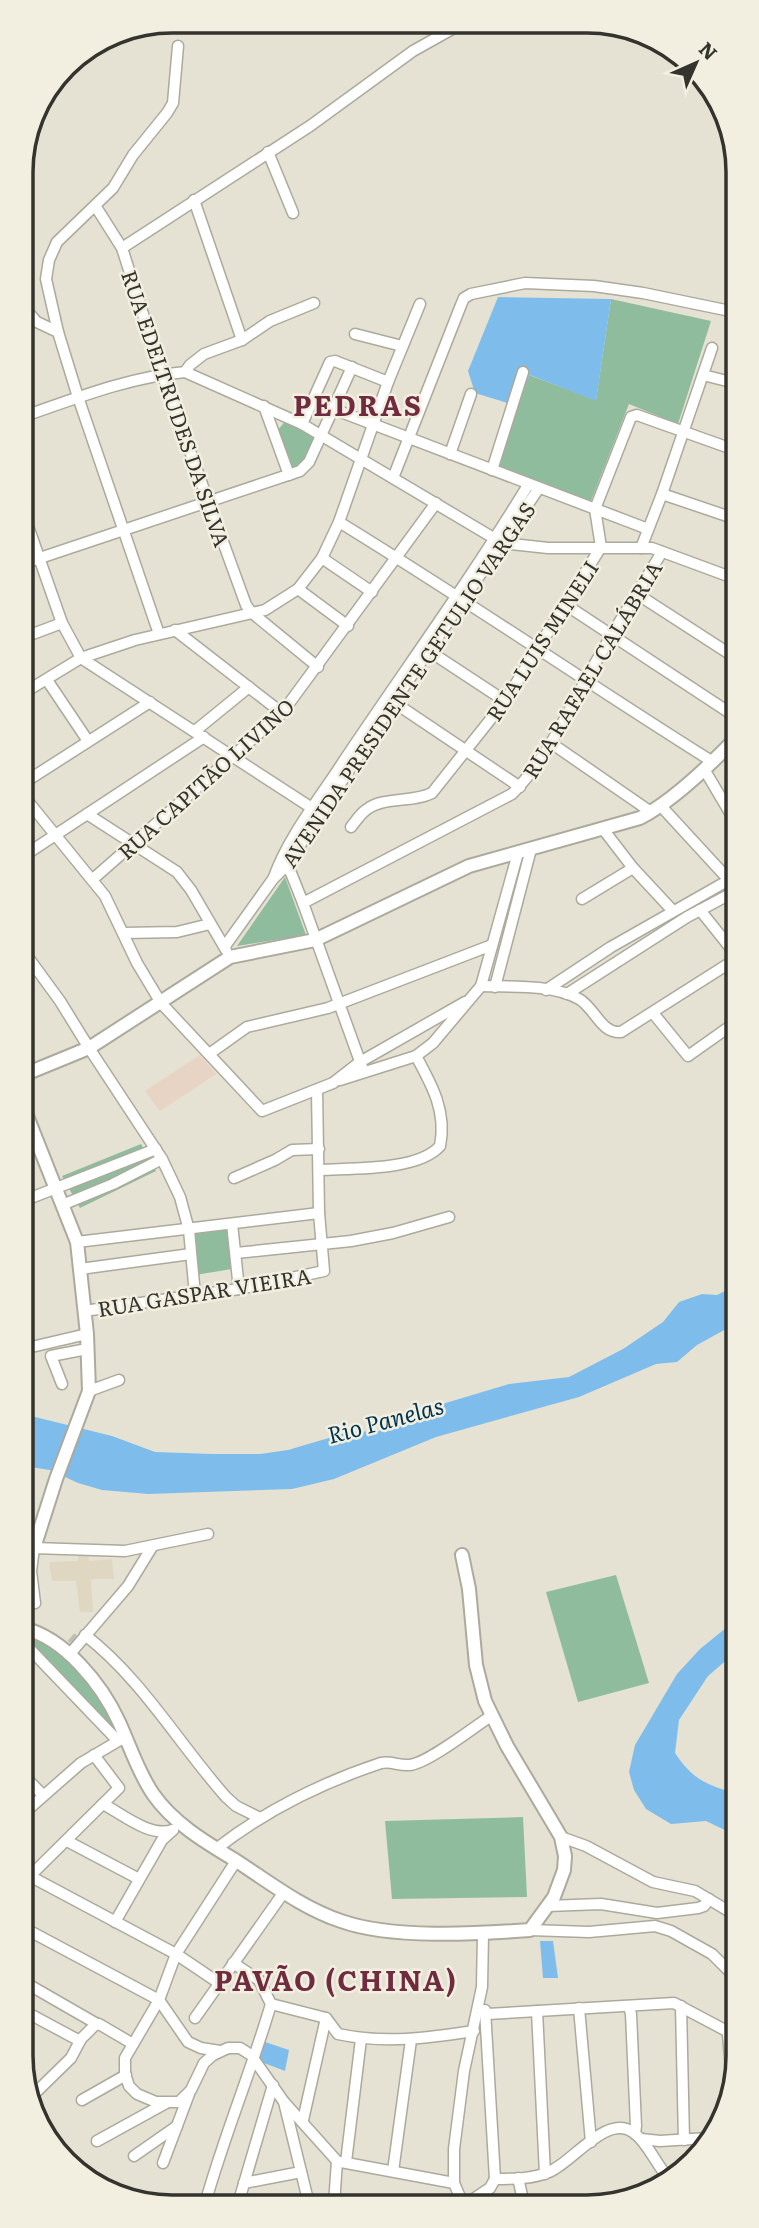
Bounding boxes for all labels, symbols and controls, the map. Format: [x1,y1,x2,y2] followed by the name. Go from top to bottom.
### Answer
[661,28,731,98] north arrow
[693,35,724,66] text: N
[115,265,239,551] street label: RUA EDELTRUDES DA SILVA
[293,383,423,425] district label: PEDRAS
[273,495,541,873] street label: AVENIDA PRESIDENTE GETULIO VARGAS
[477,553,605,727] street label: RUA LUIS MINELI
[514,554,669,784] street label: RUA RAFAEL CALÁBRIA
[110,690,300,866] street label: RUA CAPITÃO LIVINO
[95,1259,314,1323] street label: RUA GASPAR VIEIRA
[323,1387,447,1451] water label: Rio Panelas
[214,1958,458,2000] district label: PAVÃO (CHINA)

